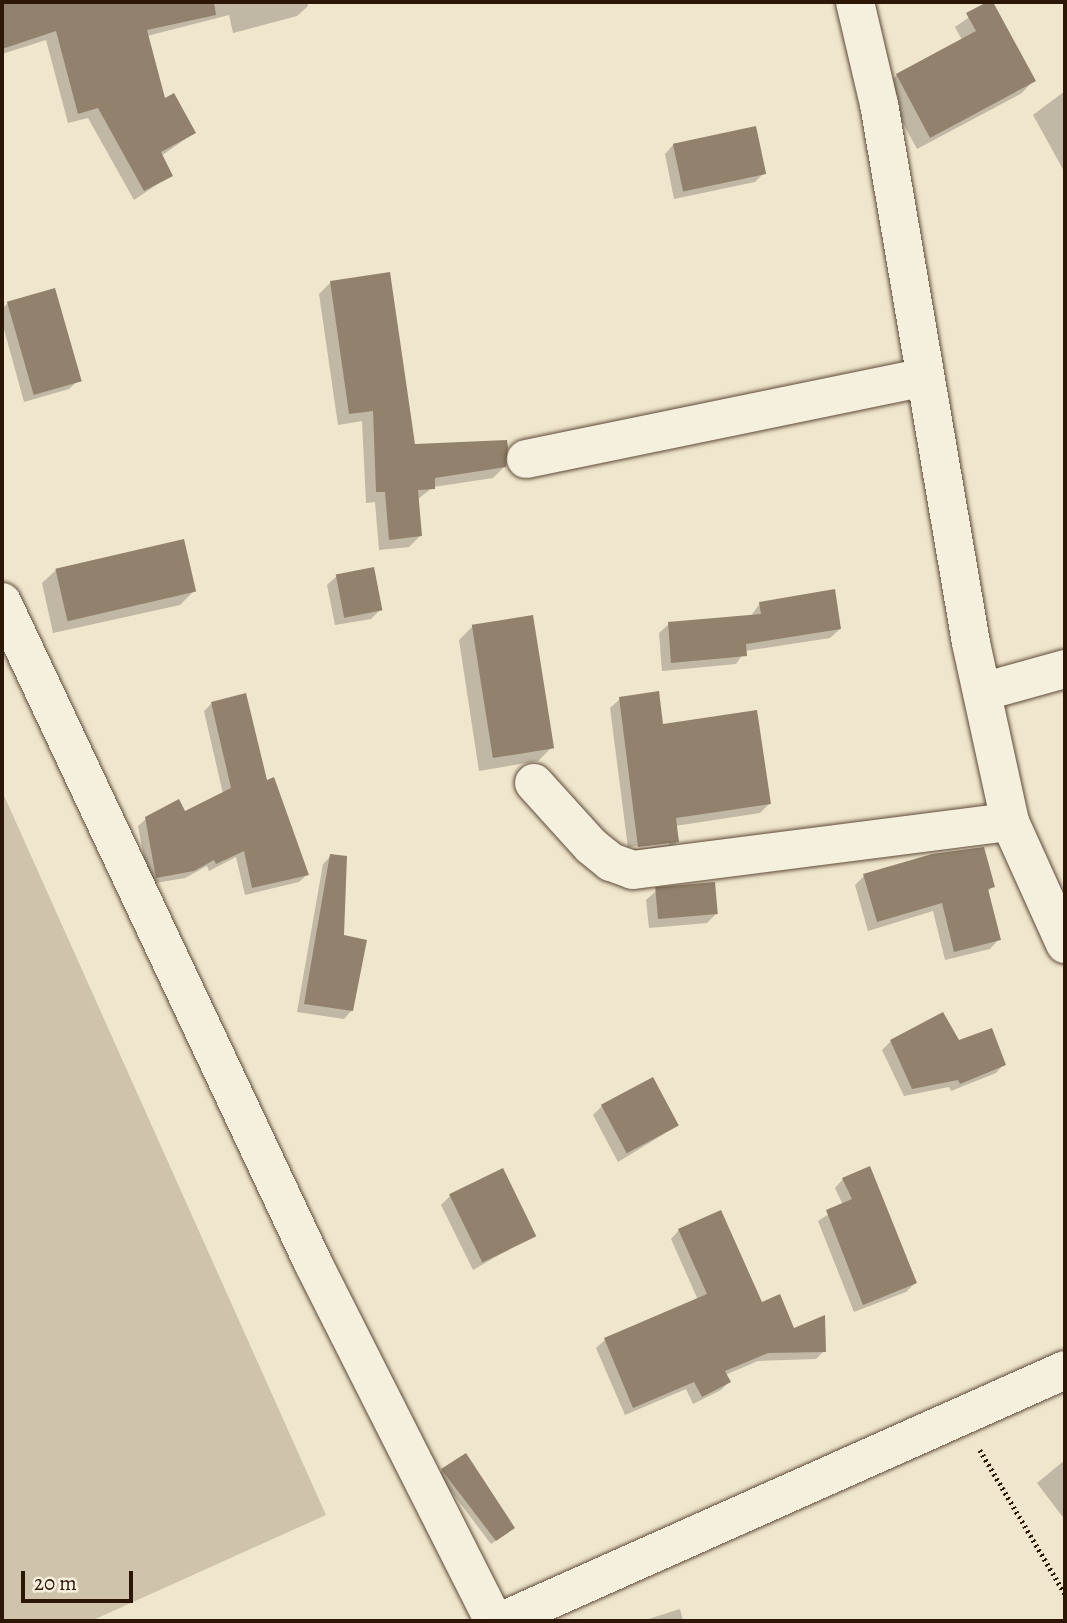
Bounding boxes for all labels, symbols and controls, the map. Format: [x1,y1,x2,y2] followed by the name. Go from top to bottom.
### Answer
[24,1556,136,1600] scale bar
[34,1569,77,1597] text: 20 m

